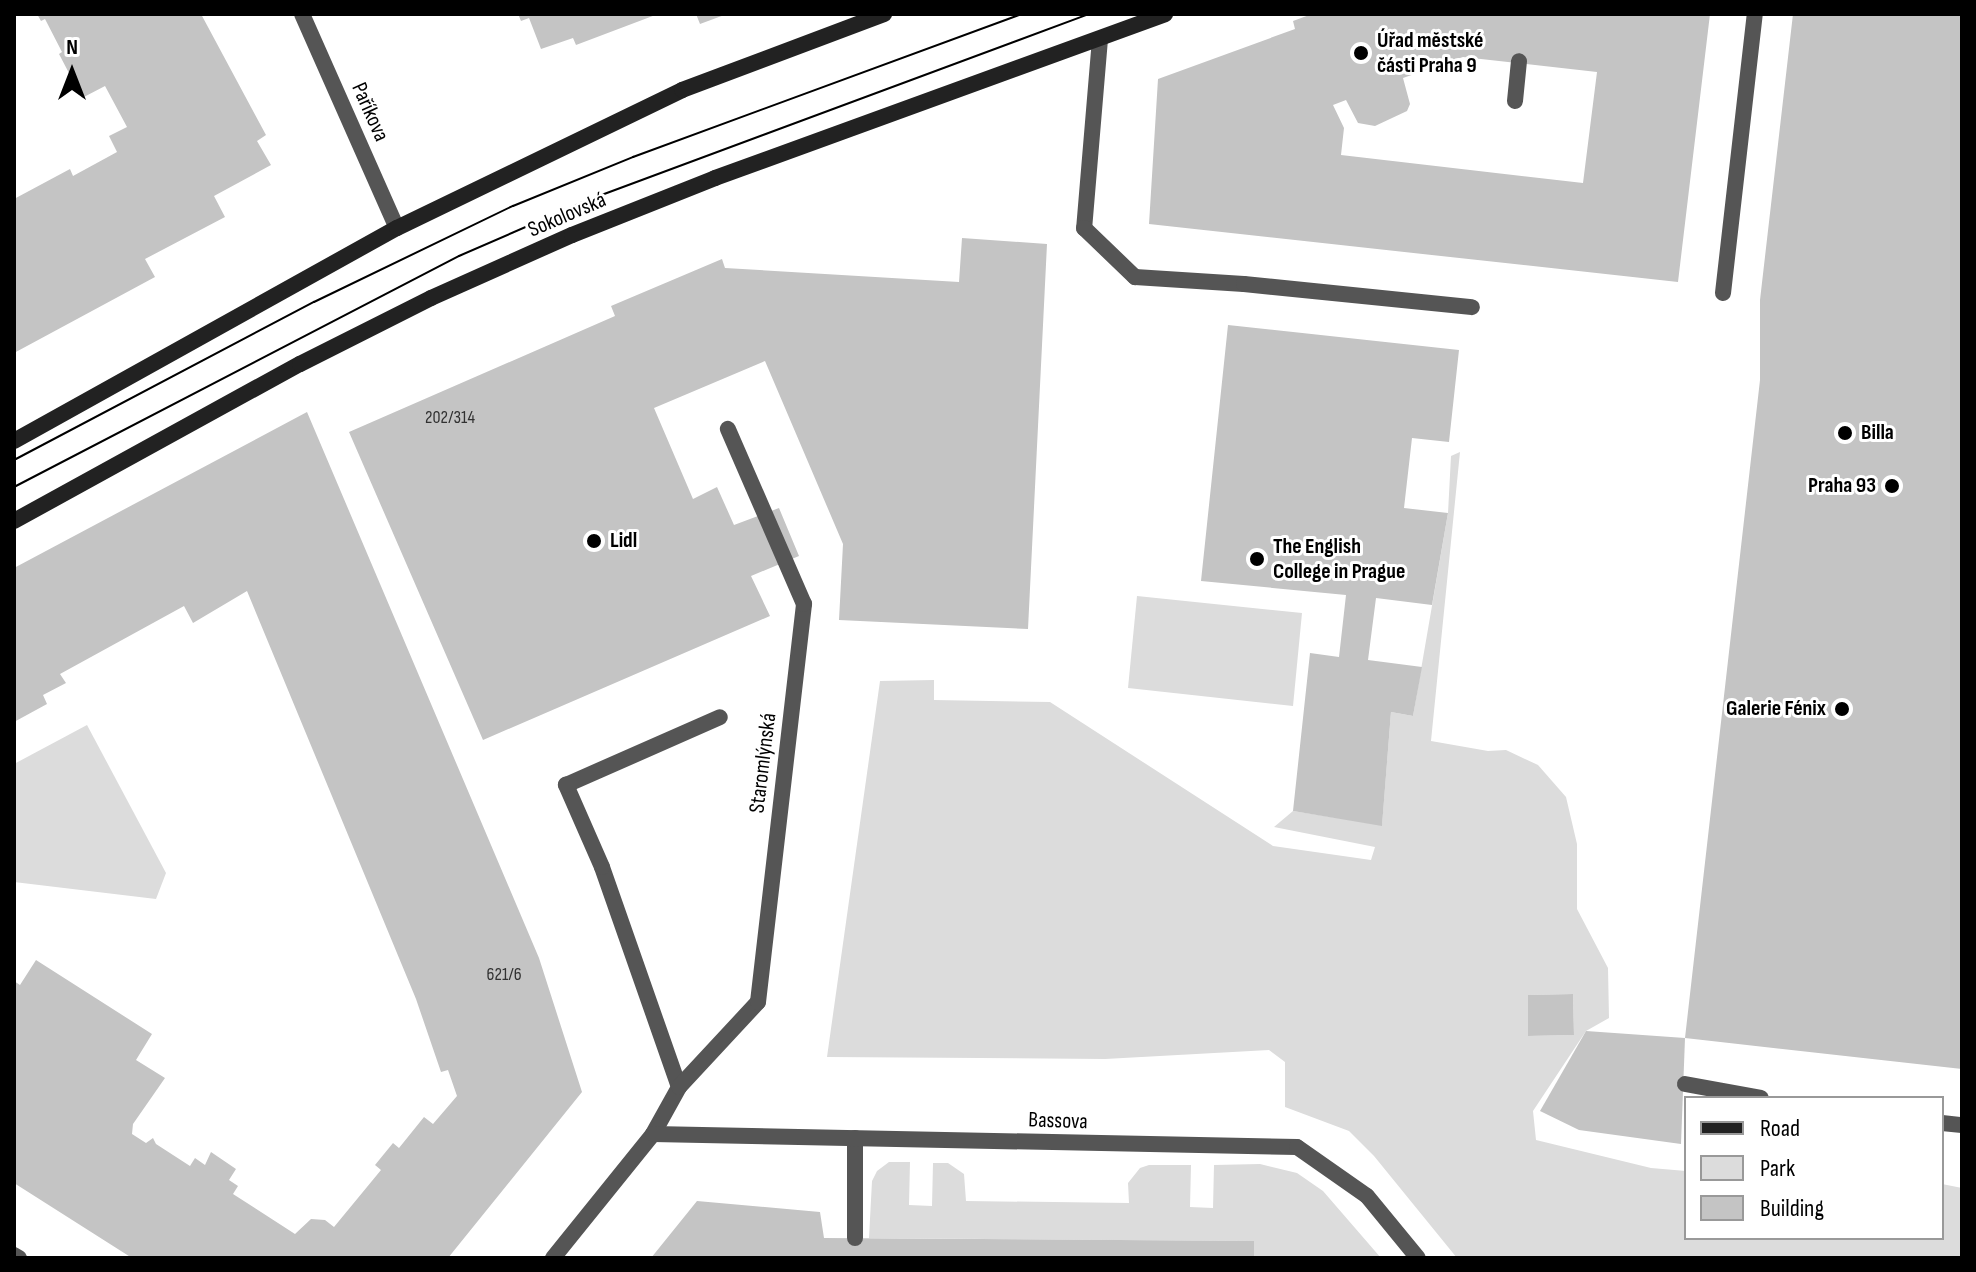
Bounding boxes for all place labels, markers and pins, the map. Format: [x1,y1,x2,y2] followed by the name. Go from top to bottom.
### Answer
[1377,27,1483,78] place label: Úřad městské části Praha 9
[1352,44,1370,62] marker: Úřad městské části Praha 9
[1861,420,1894,446] place label: Billa
[1836,424,1854,442] marker: Billa
[1808,473,1876,499] place label: Praha 93
[1883,477,1901,495] marker: Praha 93
[610,528,637,554] place label: Lidl
[585,532,603,550] marker: Lidl
[1273,533,1405,584] place label: The English College in Prague
[1248,550,1266,568] marker: The English College in Prague
[1726,696,1826,722] place label: Galerie Fénix
[1833,700,1851,718] marker: Galerie Fénix

